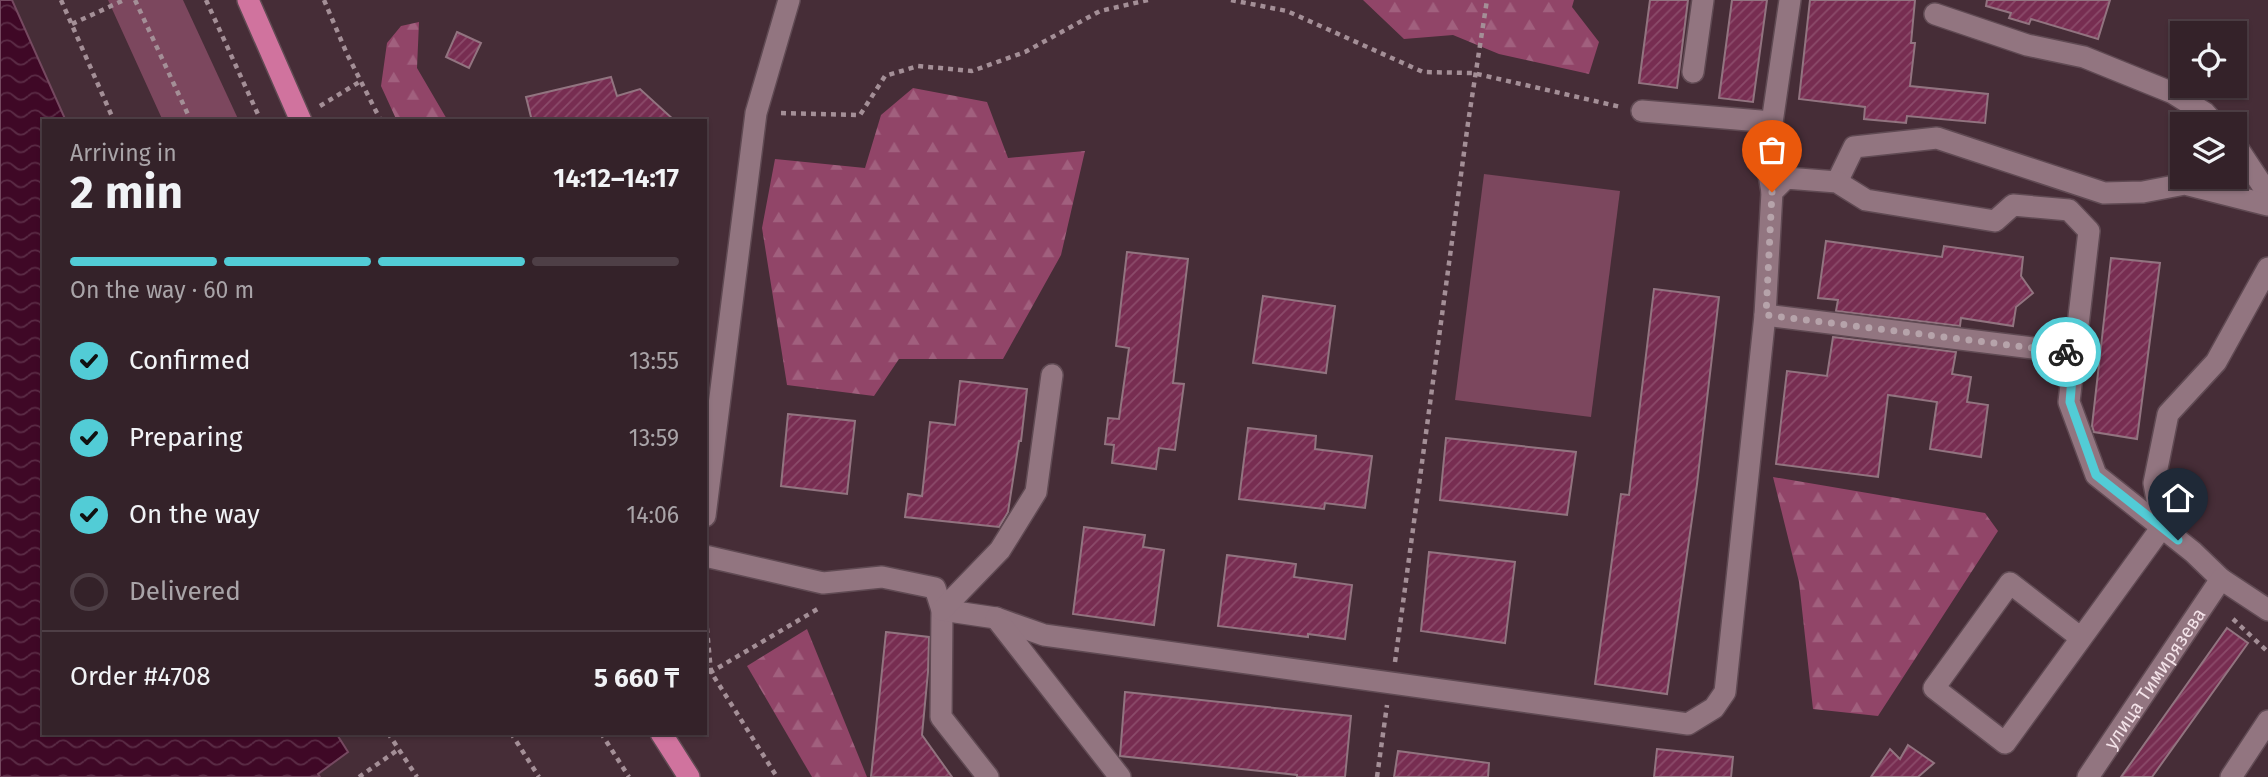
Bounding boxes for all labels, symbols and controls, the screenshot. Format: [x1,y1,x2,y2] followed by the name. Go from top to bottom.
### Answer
[2170,21,2247,189] map controls
[2170,21,2247,98] button: locate
[2170,112,2247,189] button: layers
[1742,120,1802,192] pin
[1753,131,1791,169] icon: bag
[70,139,177,167] text: Arriving in
[553,163,679,194] text: 14:12–14:17
[70,165,183,220] text: 2 min
[70,276,254,304] text: On the way · 60 m
[2031,317,2101,387] courier
[2047,333,2085,371] icon: bike
[70,342,108,380] icon: check
[129,345,250,376] text: Confirmed
[629,347,679,375] text: 13:55
[70,419,108,457] icon: check
[129,422,242,453] text: Preparing
[629,424,679,452] text: 13:59
[2148,468,2208,540] pin
[2159,479,2197,517] icon: home
[70,496,108,534] icon: check
[129,499,260,530] text: On the way
[626,501,679,529] text: 14:06
[129,576,241,607] text: Delivered
[2099,604,2210,753] street label: улица Тимирязева
[70,661,211,692] text: Order #4708
[594,663,679,694] text: 5 660 ₸

